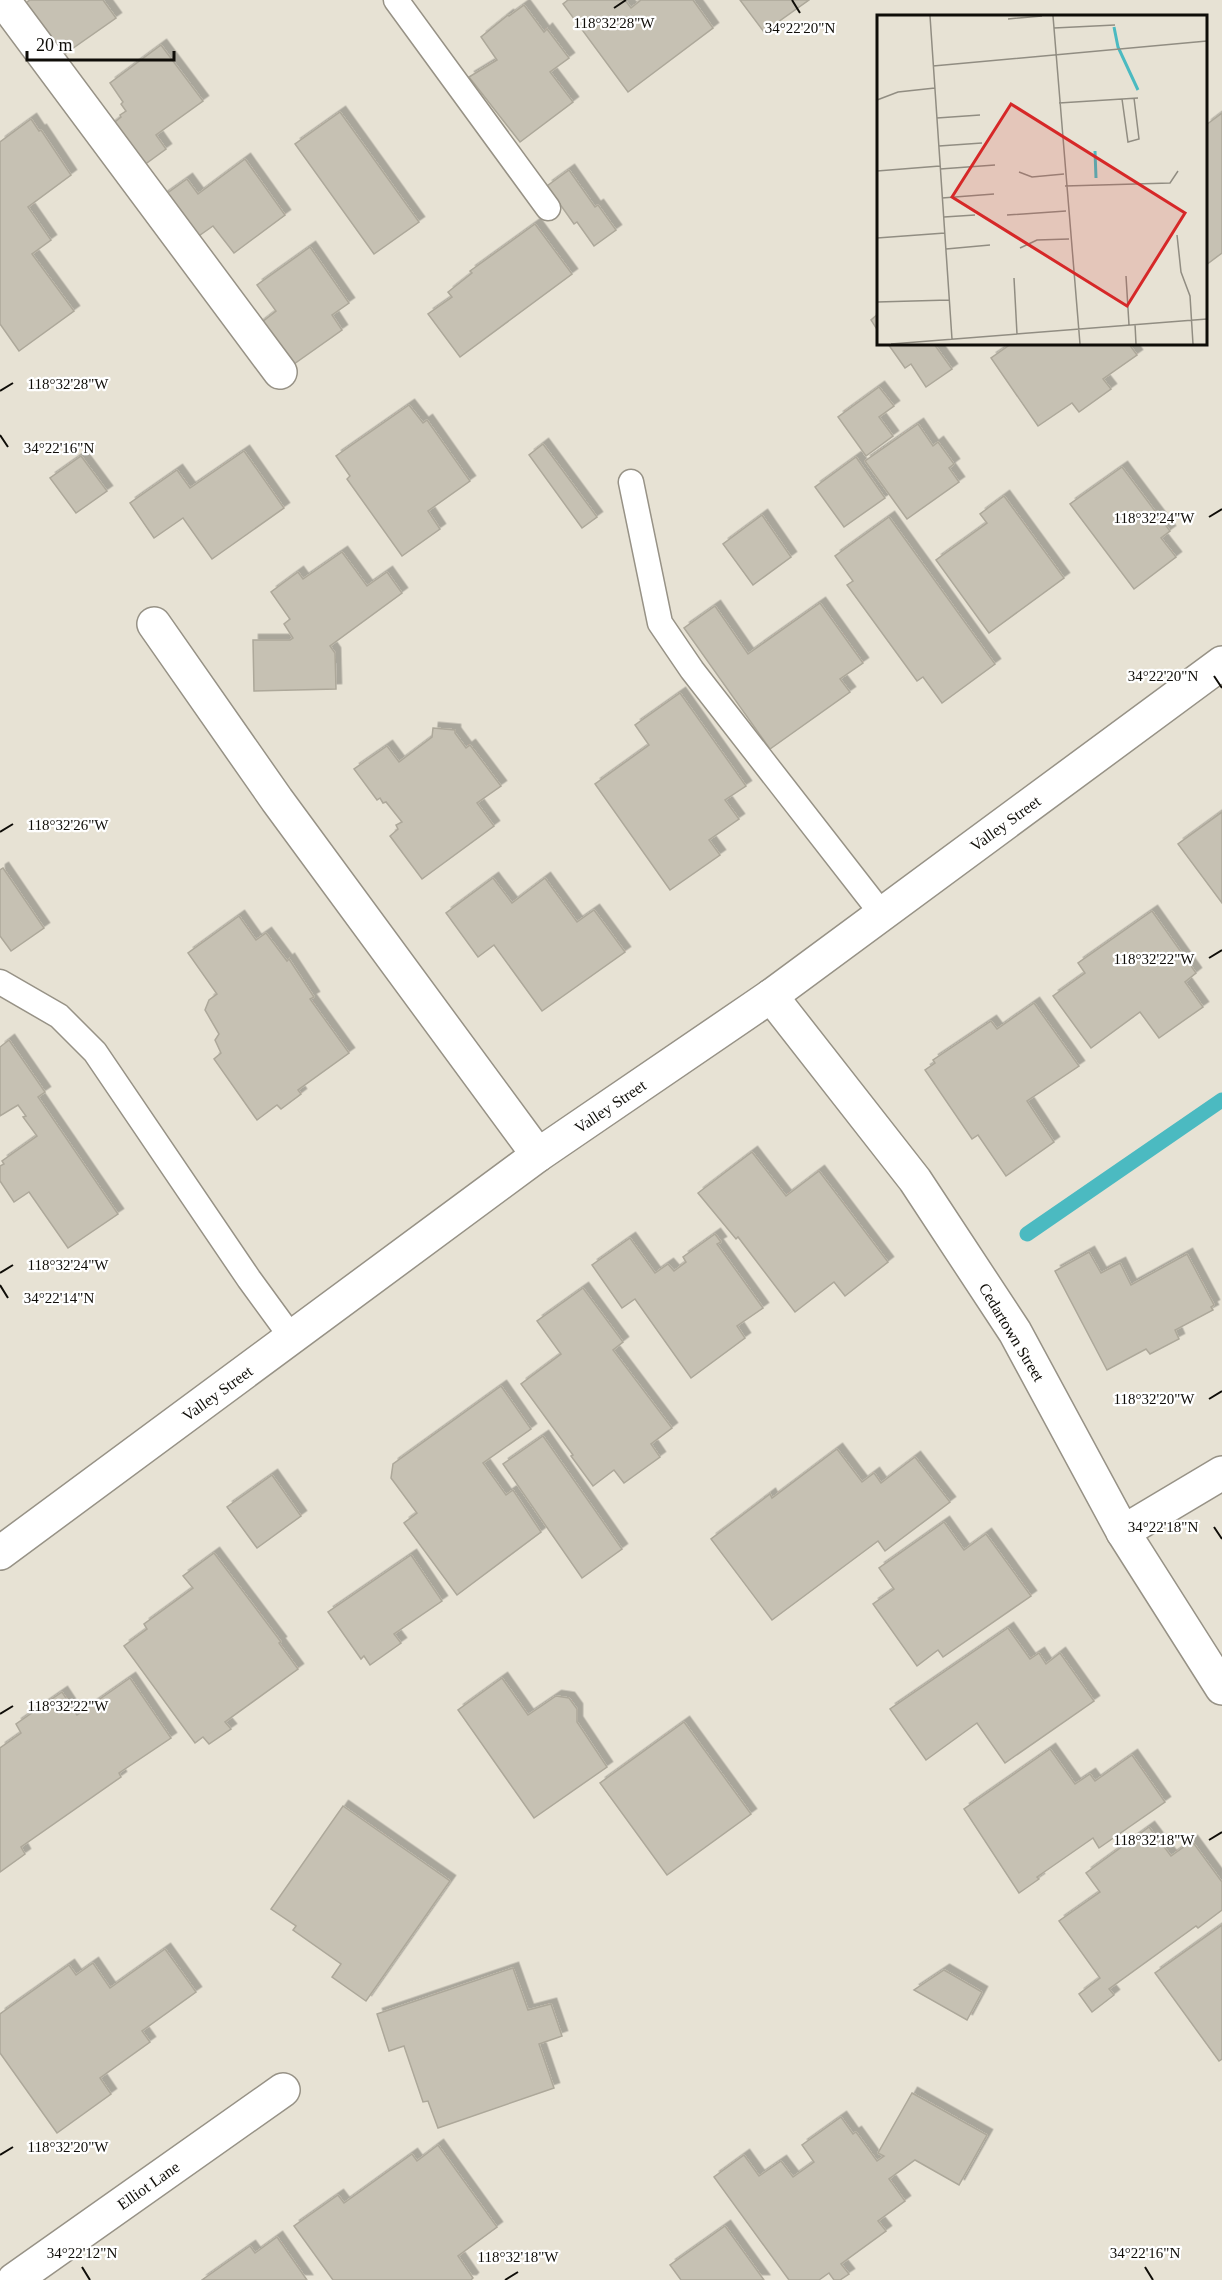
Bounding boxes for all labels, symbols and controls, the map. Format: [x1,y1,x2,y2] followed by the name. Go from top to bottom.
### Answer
[574,15,655,31] text: 118°32'28"W
[877,15,1207,345] inset map
[765,20,835,36] text: 34°22'20"N
[27,24,174,62] scale bar
[36,35,73,55] text: 20 m
[28,376,109,392] text: 118°32'28"W
[24,440,94,456] text: 34°22'16"N
[1114,510,1195,526] text: 118°32'24"W
[1128,668,1198,684] text: 34°22'20"N
[967,792,1045,855] street label: Valley Street
[28,817,109,833] text: 118°32'26"W
[1114,951,1195,967] text: 118°32'22"W
[571,1076,650,1137] street label: Valley Street
[28,1257,109,1273] text: 118°32'24"W
[976,1280,1048,1385] street label: Cedartown Street
[24,1290,94,1306] text: 34°22'14"N
[179,1362,257,1425] street label: Valley Street
[1114,1391,1195,1407] text: 118°32'20"W
[1128,1519,1198,1535] text: 34°22'18"N
[28,1698,109,1714] text: 118°32'22"W
[1114,1832,1195,1848] text: 118°32'18"W
[28,2139,109,2155] text: 118°32'20"W
[114,2158,182,2213] street label: Elliot Lane
[47,2245,117,2261] text: 34°22'12"N
[1110,2245,1180,2261] text: 34°22'16"N
[478,2249,559,2265] text: 118°32'18"W

